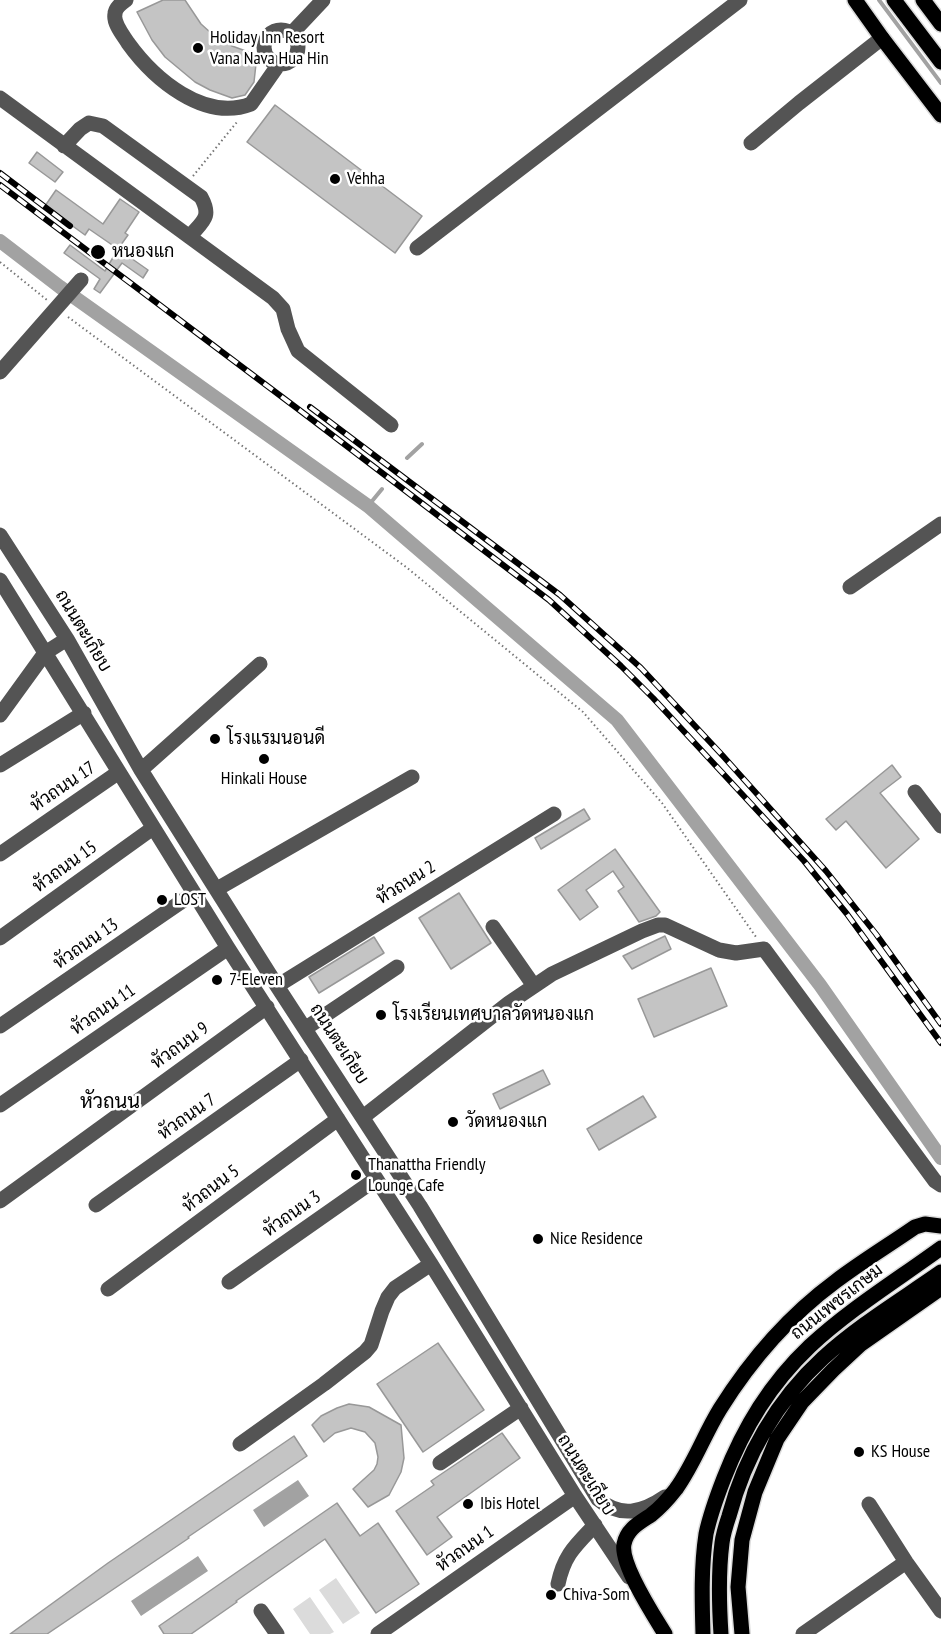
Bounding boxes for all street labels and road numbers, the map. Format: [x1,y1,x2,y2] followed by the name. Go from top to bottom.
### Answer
[50,586,116,676] street label: ถนนตะเกียบ
[26,757,100,817] street label: หัวถนน 17
[29,836,101,898] street label: หัวถนน 15
[372,856,440,910] street label: หัวถนน 2
[49,914,123,974] street label: หัวถนน 13
[66,980,140,1040] street label: หัวถนน 11
[305,1000,373,1088] street label: ถนนตะเกียบ
[147,1018,213,1074] street label: หัวถนน 9
[154,1089,220,1145] street label: หัวถนน 7
[178,1161,244,1217] street label: หัวถนน 5
[259,1186,325,1242] street label: หัวถนน 3
[787,1259,887,1345] street label: ถนนเพชรเกษม
[553,1430,619,1520] street label: ถนนตะเกียบ
[432,1521,498,1577] street label: หัวถนน 1

